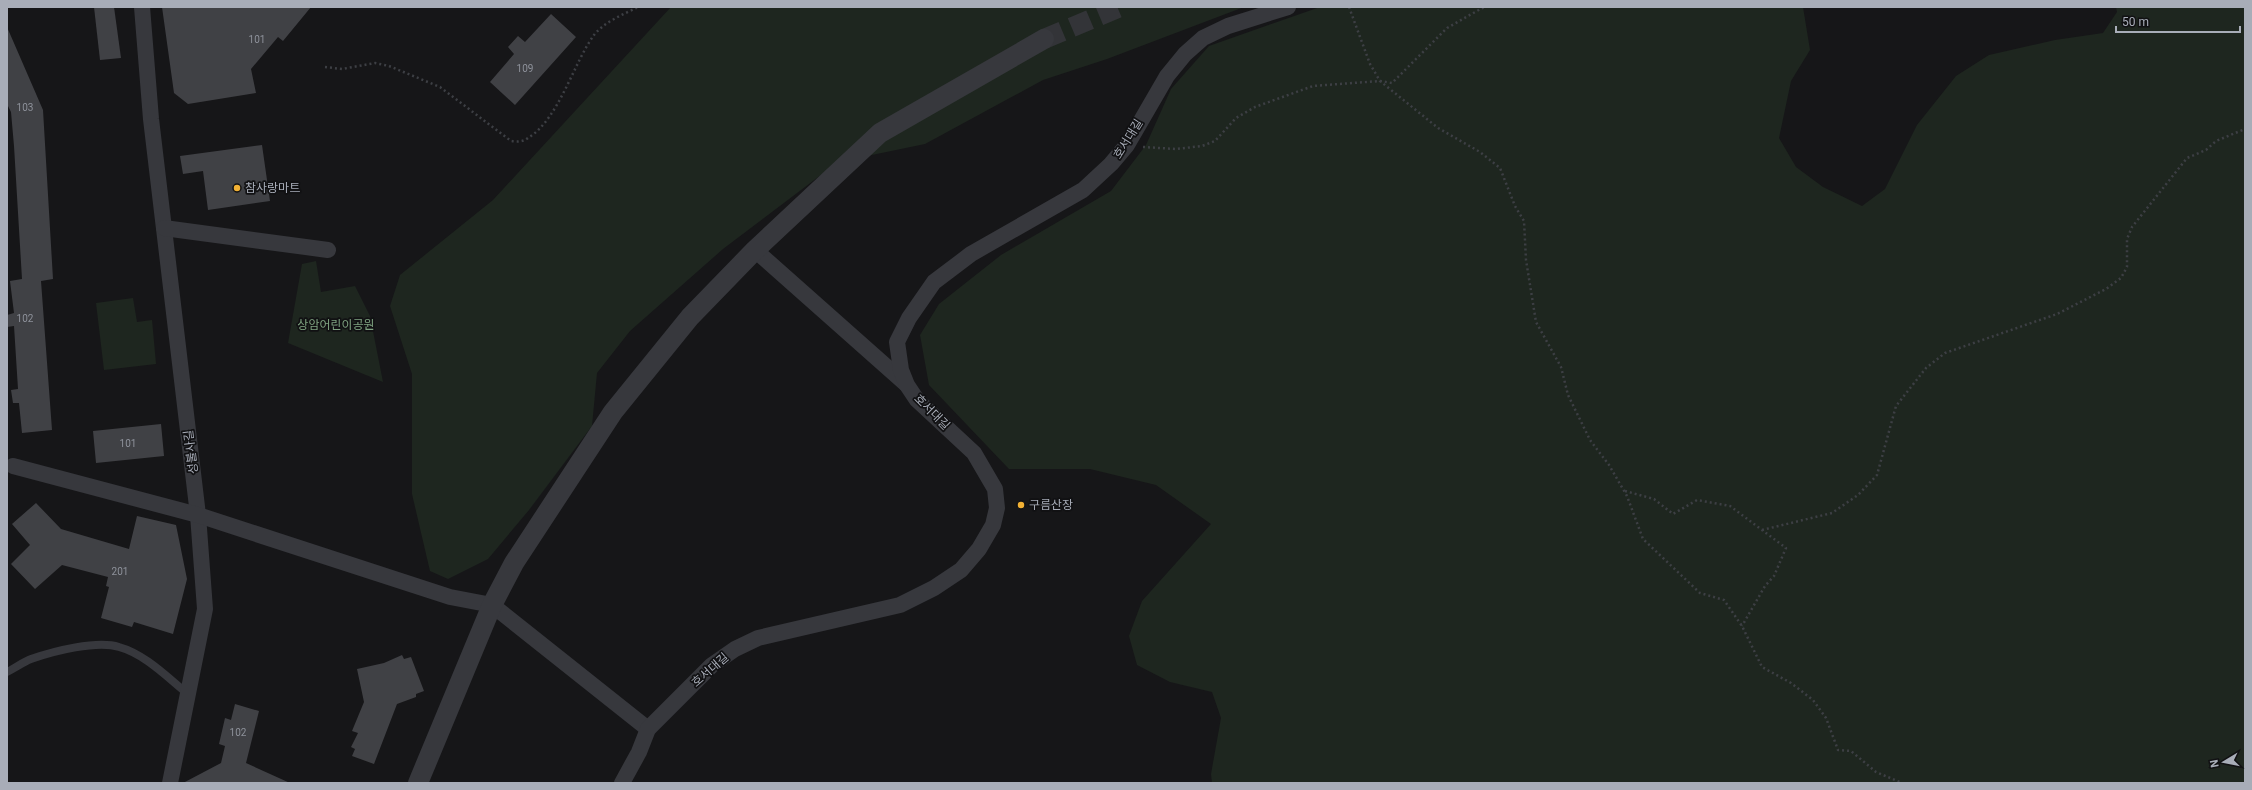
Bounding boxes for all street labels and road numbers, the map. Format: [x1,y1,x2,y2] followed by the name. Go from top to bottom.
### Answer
[1110,117,1146,161] street label: 호서대길
[911,391,953,433] street label: 호서대길
[181,429,201,475] street label: 성불사길
[689,650,731,690] street label: 호서대길

